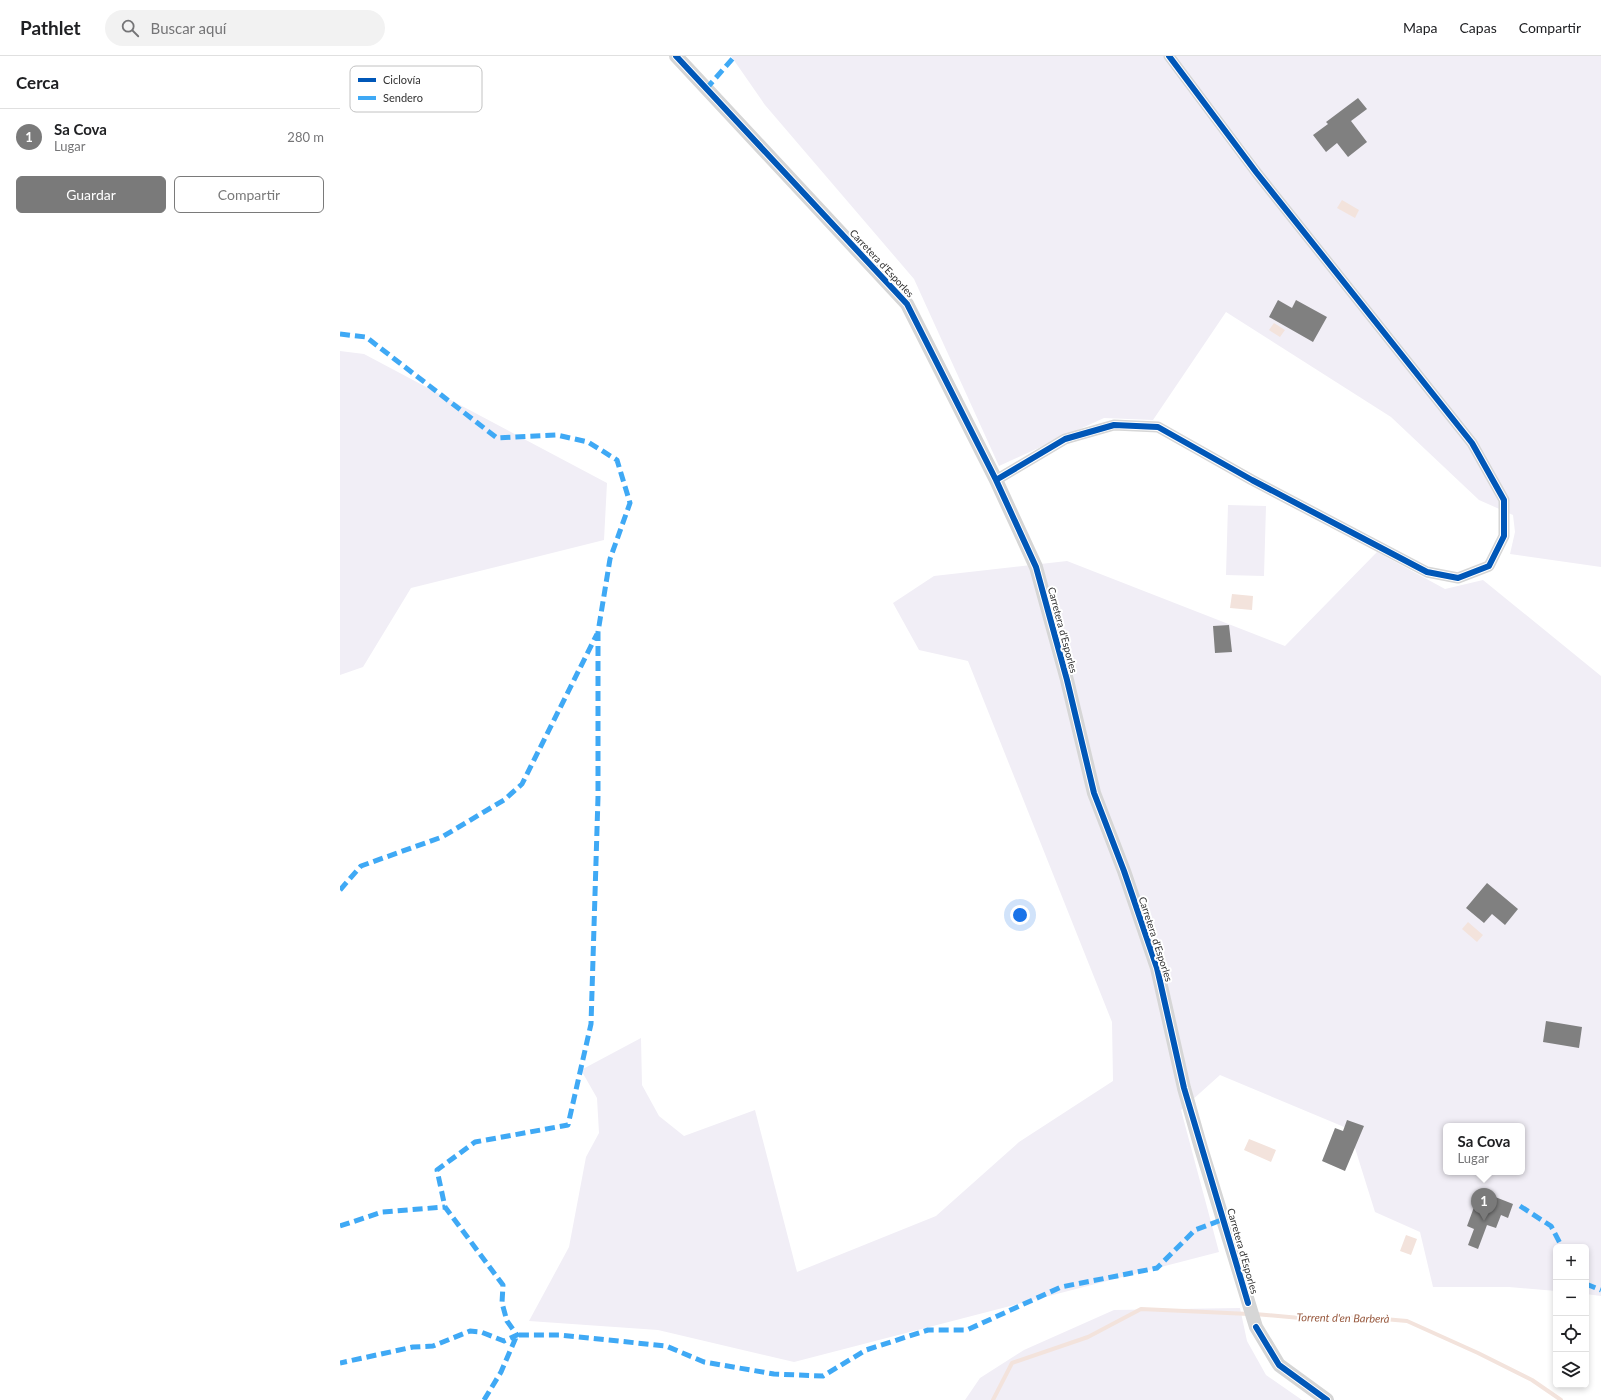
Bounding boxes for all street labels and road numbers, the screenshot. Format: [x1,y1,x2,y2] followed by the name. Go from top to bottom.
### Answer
[847,227,917,299] street label: Carretera d'Esporles
[1046,586,1080,674] street label: Carretera d'Esporles
[1137,895,1175,983] street label: Carretera d'Esporles
[1225,1207,1261,1295] street label: Carretera d'Esporles

